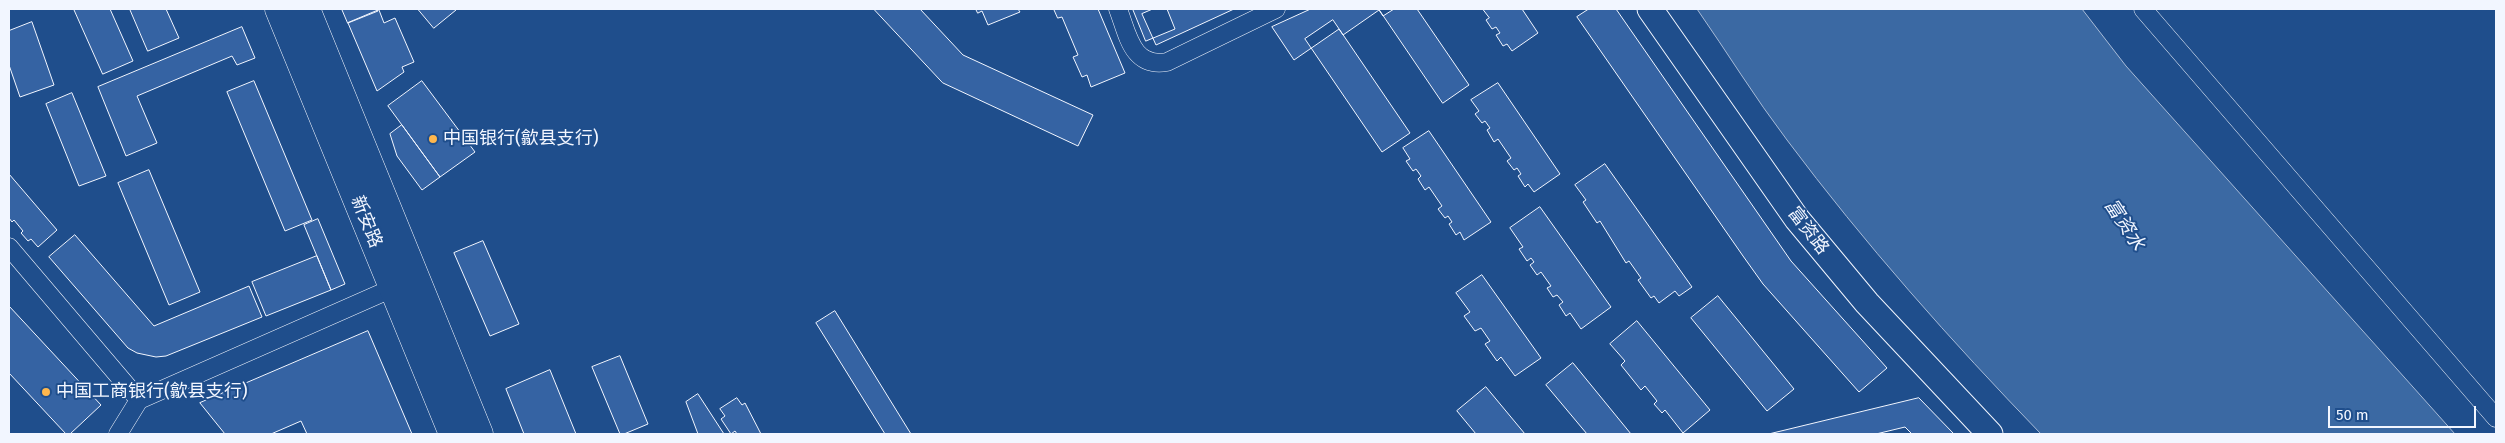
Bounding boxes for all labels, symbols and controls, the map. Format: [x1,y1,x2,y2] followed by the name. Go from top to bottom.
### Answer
[443,128,599,150] place label: 中国银行(歙县支行)
[427,133,439,145] marker: 中国银行(歙县支行)
[346,193,386,251] street label: 新安路
[2099,195,2149,255] water label: 富资水
[1783,203,1833,259] street label: 富资路
[56,381,248,403] place label: 中国工商银行(歙县支行)
[40,386,52,398] marker: 中国工商银行(歙县支行)
[2330,396,2478,428] scale bar
[2336,406,2369,424] text: 50 m

